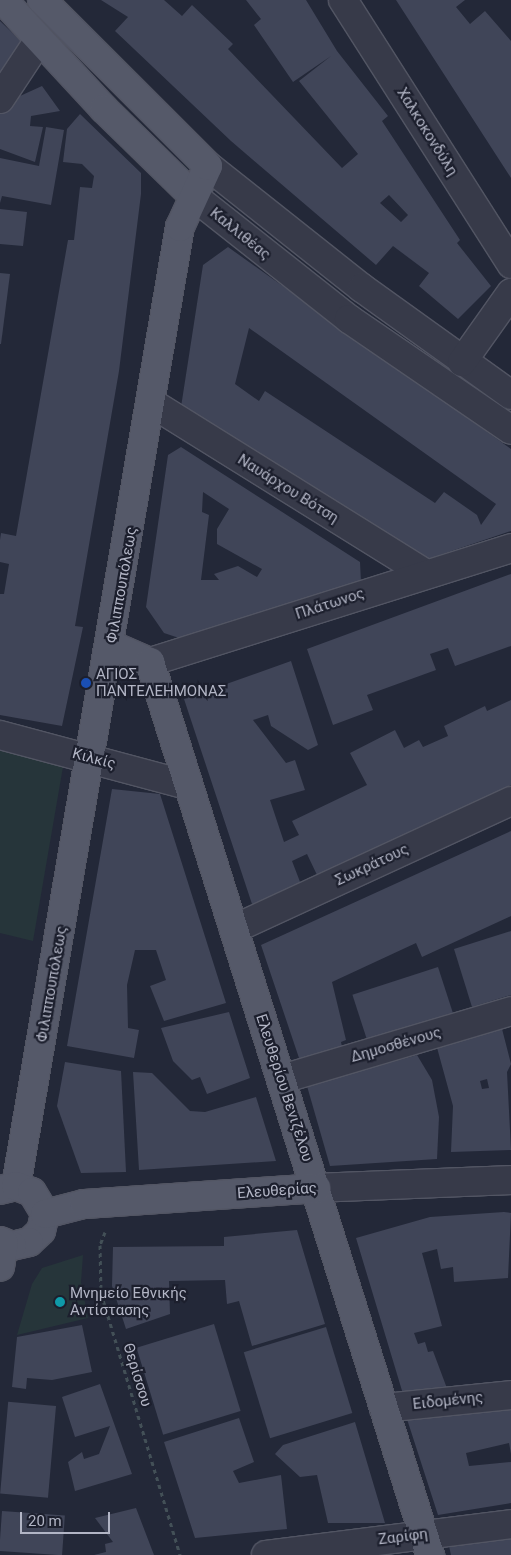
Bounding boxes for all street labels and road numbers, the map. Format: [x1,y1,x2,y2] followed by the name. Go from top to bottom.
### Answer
[393,85,461,179] street label: Χαλκοκονδύλη
[206,204,274,264] street label: Καλλιθέας
[234,451,342,527] street label: Ναυάρχου Βότση
[103,525,141,645] street label: Φιλιππουπόλεως
[293,584,367,624] street label: Πλάτωνος
[70,745,118,773] street label: Κιλκίς
[333,840,411,890] street label: Σωκράτους
[33,924,71,1044] street label: Φιλιππουπόλεως
[252,1012,316,1164] street label: Ελευθερίου Βενιζέλου
[349,1023,443,1067] street label: Δημοσθένους
[237,1179,317,1203] street label: Ελευθερίας
[119,1341,155,1409] street label: Θερίσσου
[412,1388,484,1414] street label: Ειδομένης
[377,1525,429,1549] street label: Ζαρίφη

